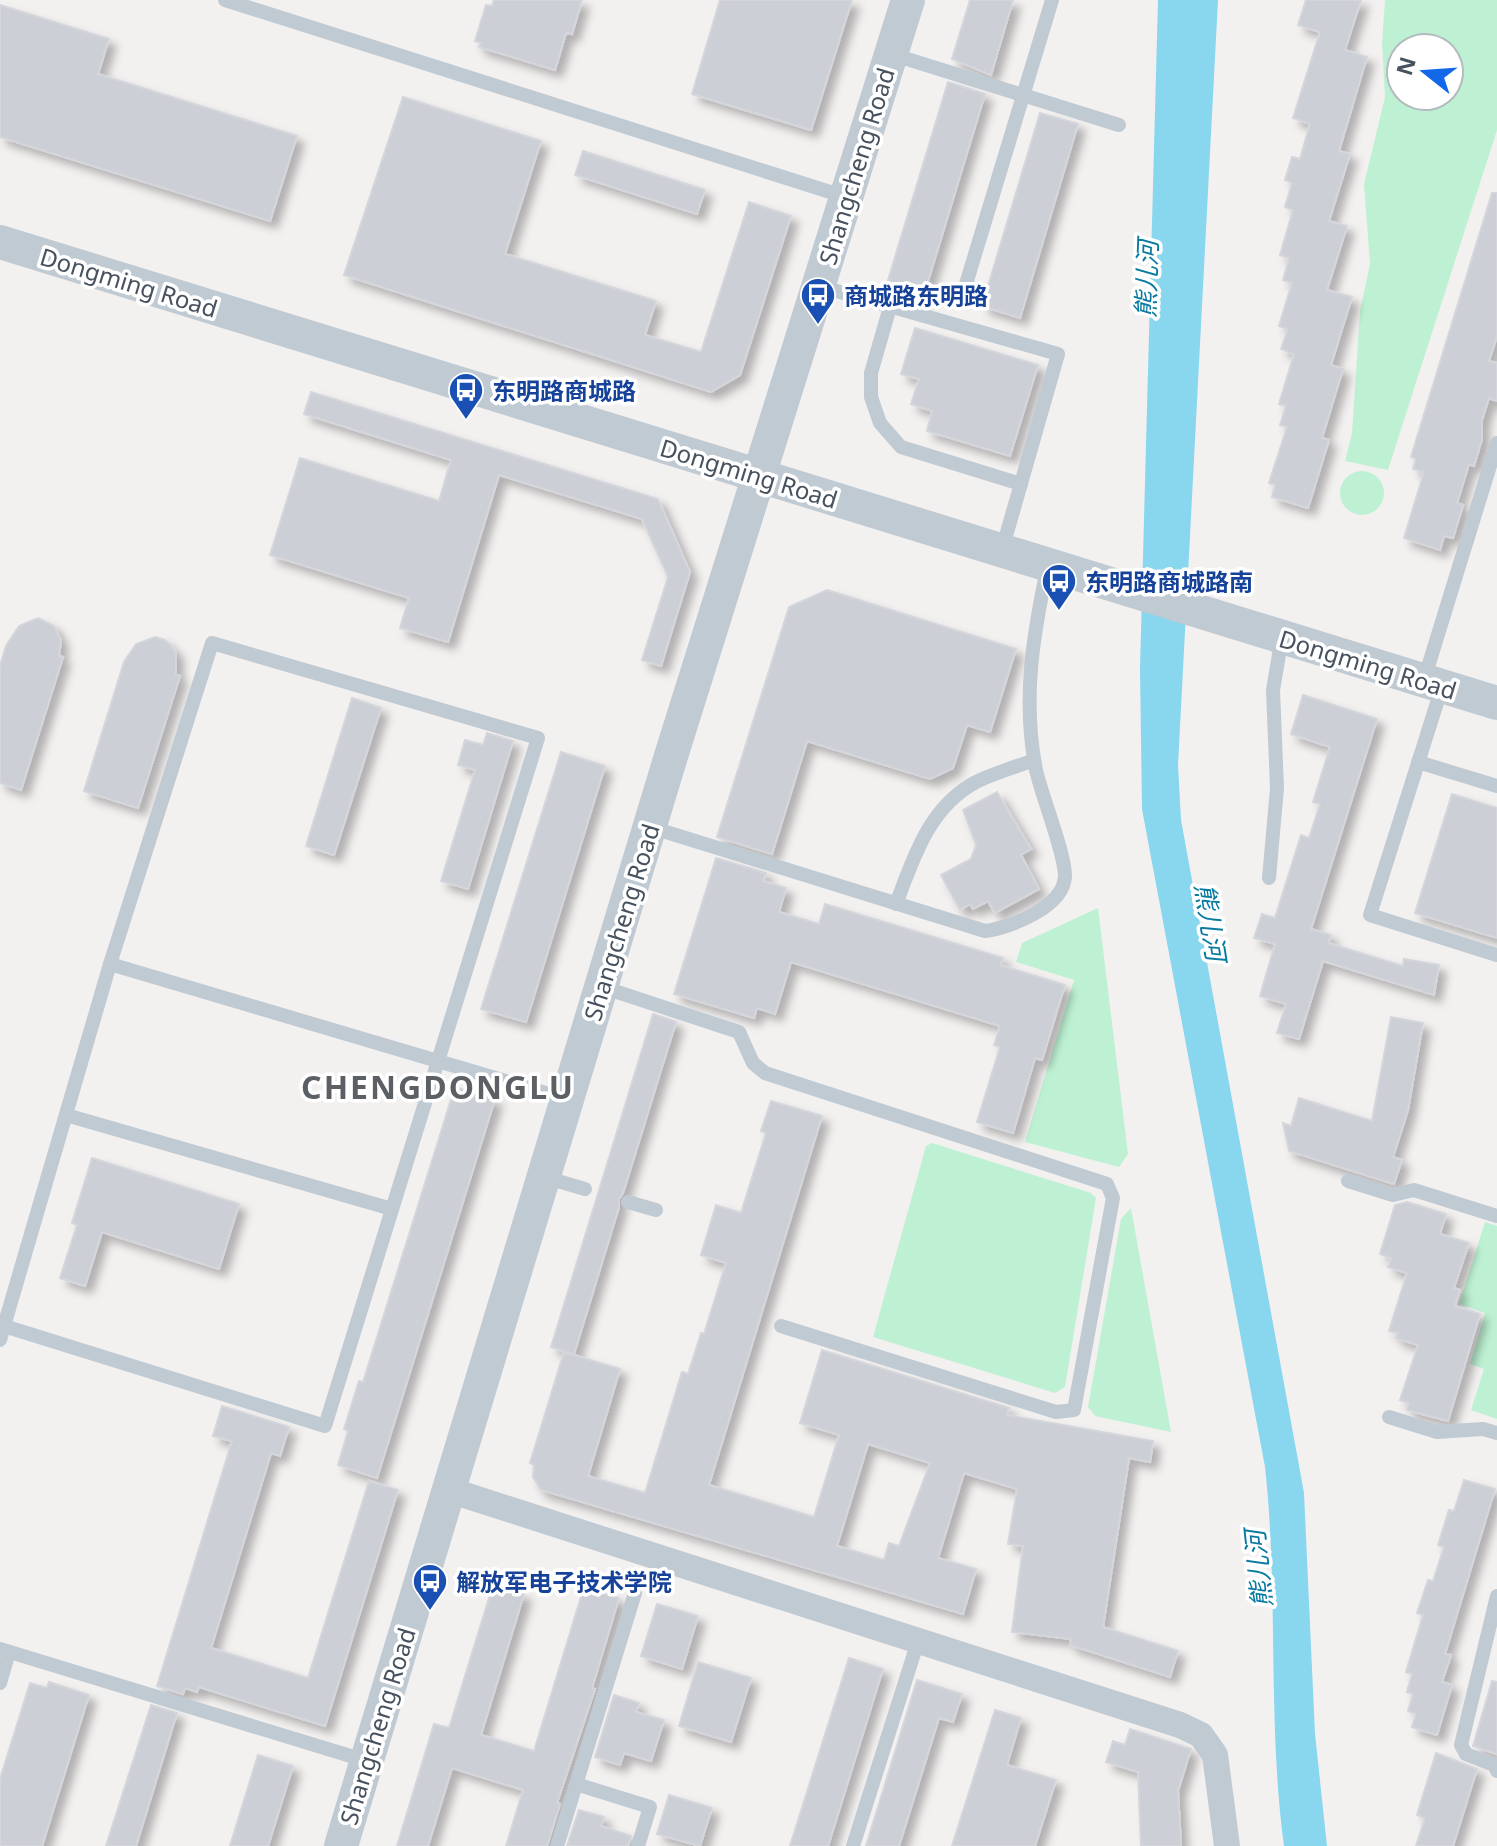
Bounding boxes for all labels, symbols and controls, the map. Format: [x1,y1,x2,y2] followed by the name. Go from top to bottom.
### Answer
[1385,32,1465,112] north arrow
[1388,53,1422,79] text: N
[810,63,902,269] street label: Shangcheng Road
[1127,234,1166,319] water label: 熊儿河
[36,239,222,325] street label: Dongming Road
[799,276,837,326] bus stop icon: 商城路东明路
[844,279,988,312] place label: 商城路东明路
[447,371,485,421] bus stop icon: 东明路商城路
[492,374,636,407] place label: 东明路商城路
[656,430,842,516] street label: Dongming Road
[1040,562,1078,612] bus stop icon: 东明路商城路南
[1085,565,1253,598] place label: 东明路商城路南
[1275,621,1461,707] street label: Dongming Road
[575,819,667,1025] street label: Shangcheng Road
[1187,881,1236,968] water label: 熊儿河
[301,1065,575,1108] district label: CHENGDONGLU
[1236,1523,1280,1610] water label: 熊儿河
[411,1562,449,1612] bus stop icon: 解放军电子技术学院
[456,1565,672,1598] place label: 解放军电子技术学院
[331,1623,423,1829] street label: Shangcheng Road

